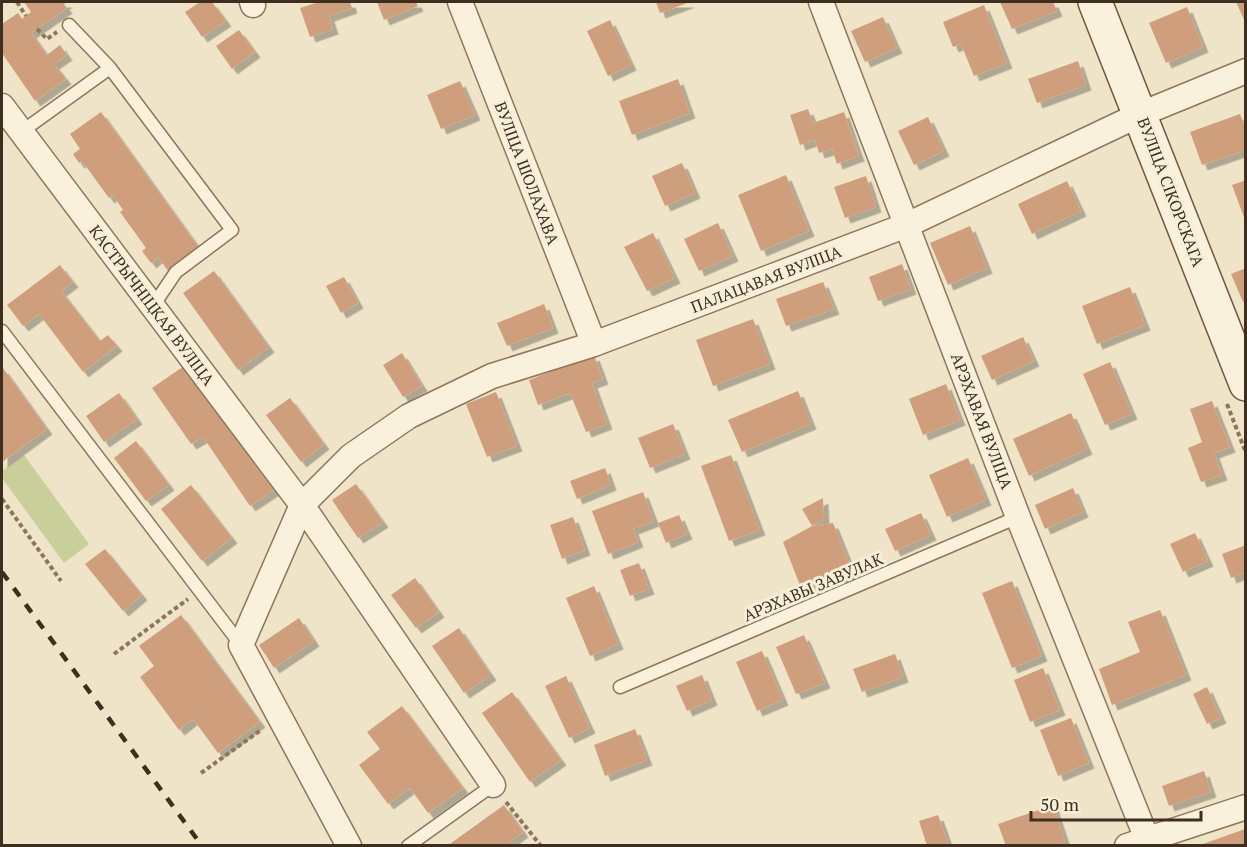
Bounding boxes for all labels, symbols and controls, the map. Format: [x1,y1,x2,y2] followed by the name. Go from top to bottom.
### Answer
[490,98,564,248] street label: ВУЛІЦА ШОЛАХАВА
[1132,114,1210,270] street label: ВУЛІЦА СІКОРСКАГА
[84,220,220,390] street label: КАСТРЫЧНІЦКАЯ ВУЛІЦА
[687,240,845,318] street label: ПАЛАЦАВАЯ ВУЛІЦА
[946,350,1018,492] street label: АРЭХАВАЯ ВУЛІЦА
[740,547,887,626] street label: АРЭХАВЫ ЗАВУЛАК
[1031,784,1200,822] scale bar
[1040,792,1080,816] text: 50 m

